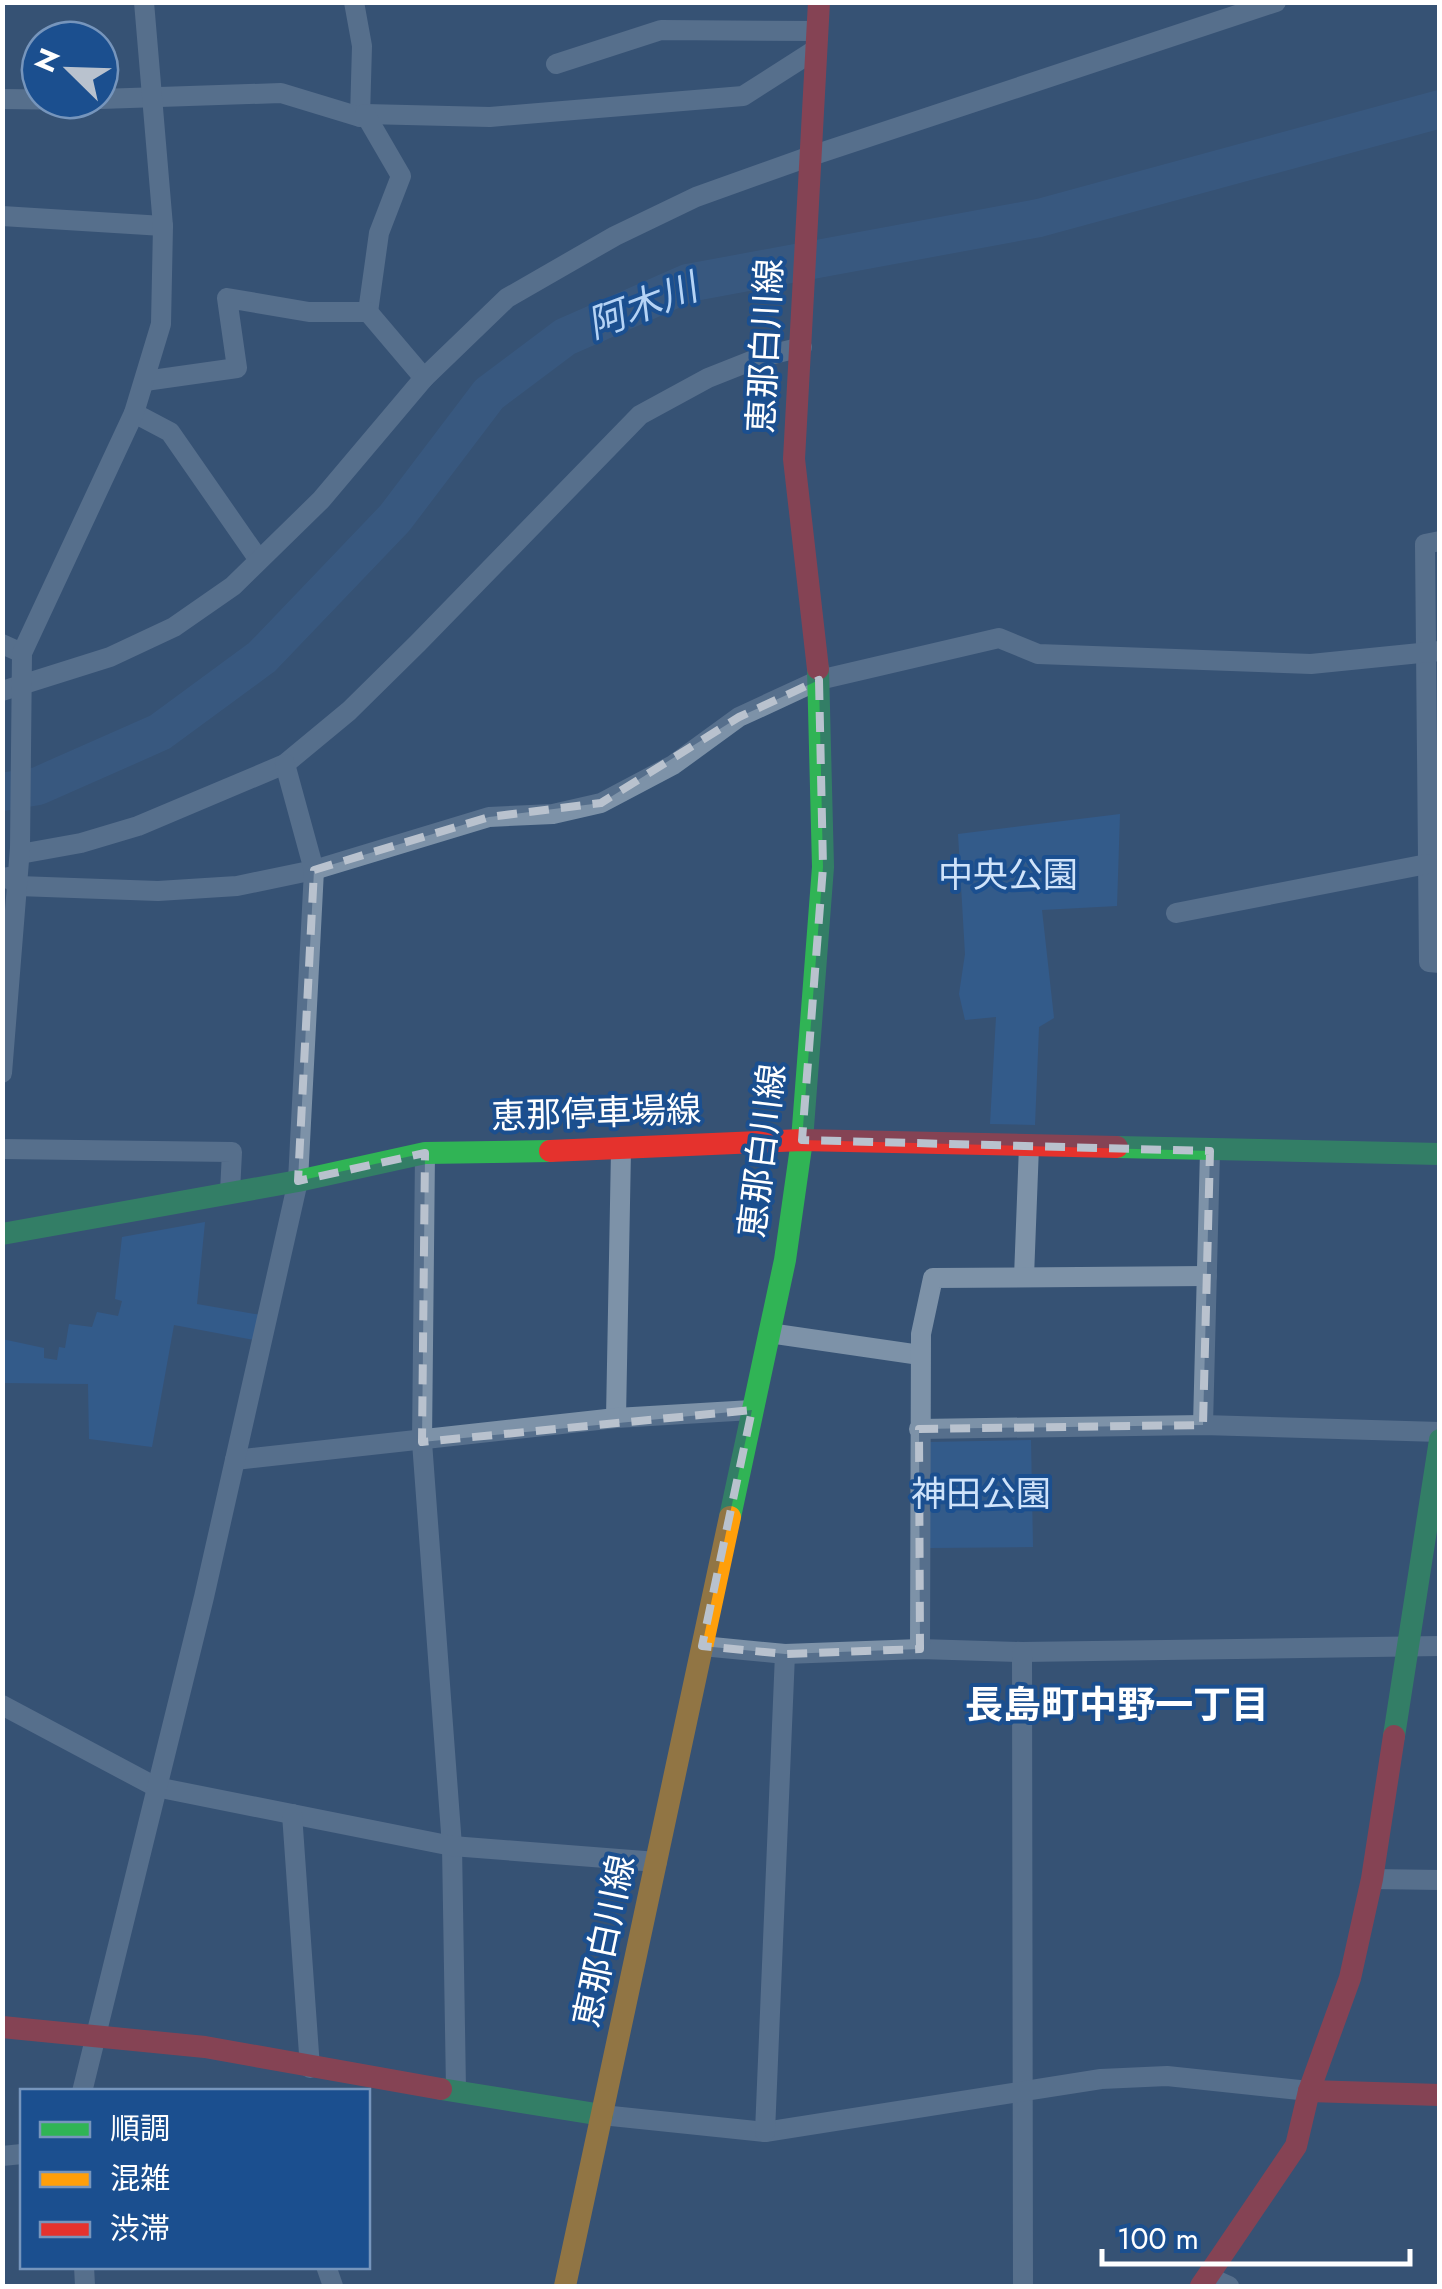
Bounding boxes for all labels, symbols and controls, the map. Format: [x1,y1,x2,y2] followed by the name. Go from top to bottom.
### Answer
[20,20,120,120] north arrow
[24,42,71,79] text: N
[735,257,795,435] street label: 恵那白川線
[579,258,709,352] water label: 阿木川
[938,850,1078,900] park label: 中央公園
[727,1061,797,1241] street label: 恵那白川線
[490,1084,702,1142] street label: 恵那停車場線
[911,1469,1051,1519] park label: 神田公園
[965,1677,1269,1732] district label: 長島町中野一丁目
[561,1850,647,2032] street label: 恵那白川線
[20,2089,370,2269] legend
[110,2107,170,2150] text: 順調
[110,2157,170,2200] text: 混雑
[1102,2204,1410,2266] scale bar
[110,2207,170,2250] text: 渋滞
[1117,2217,1199,2260] text: 100 m

